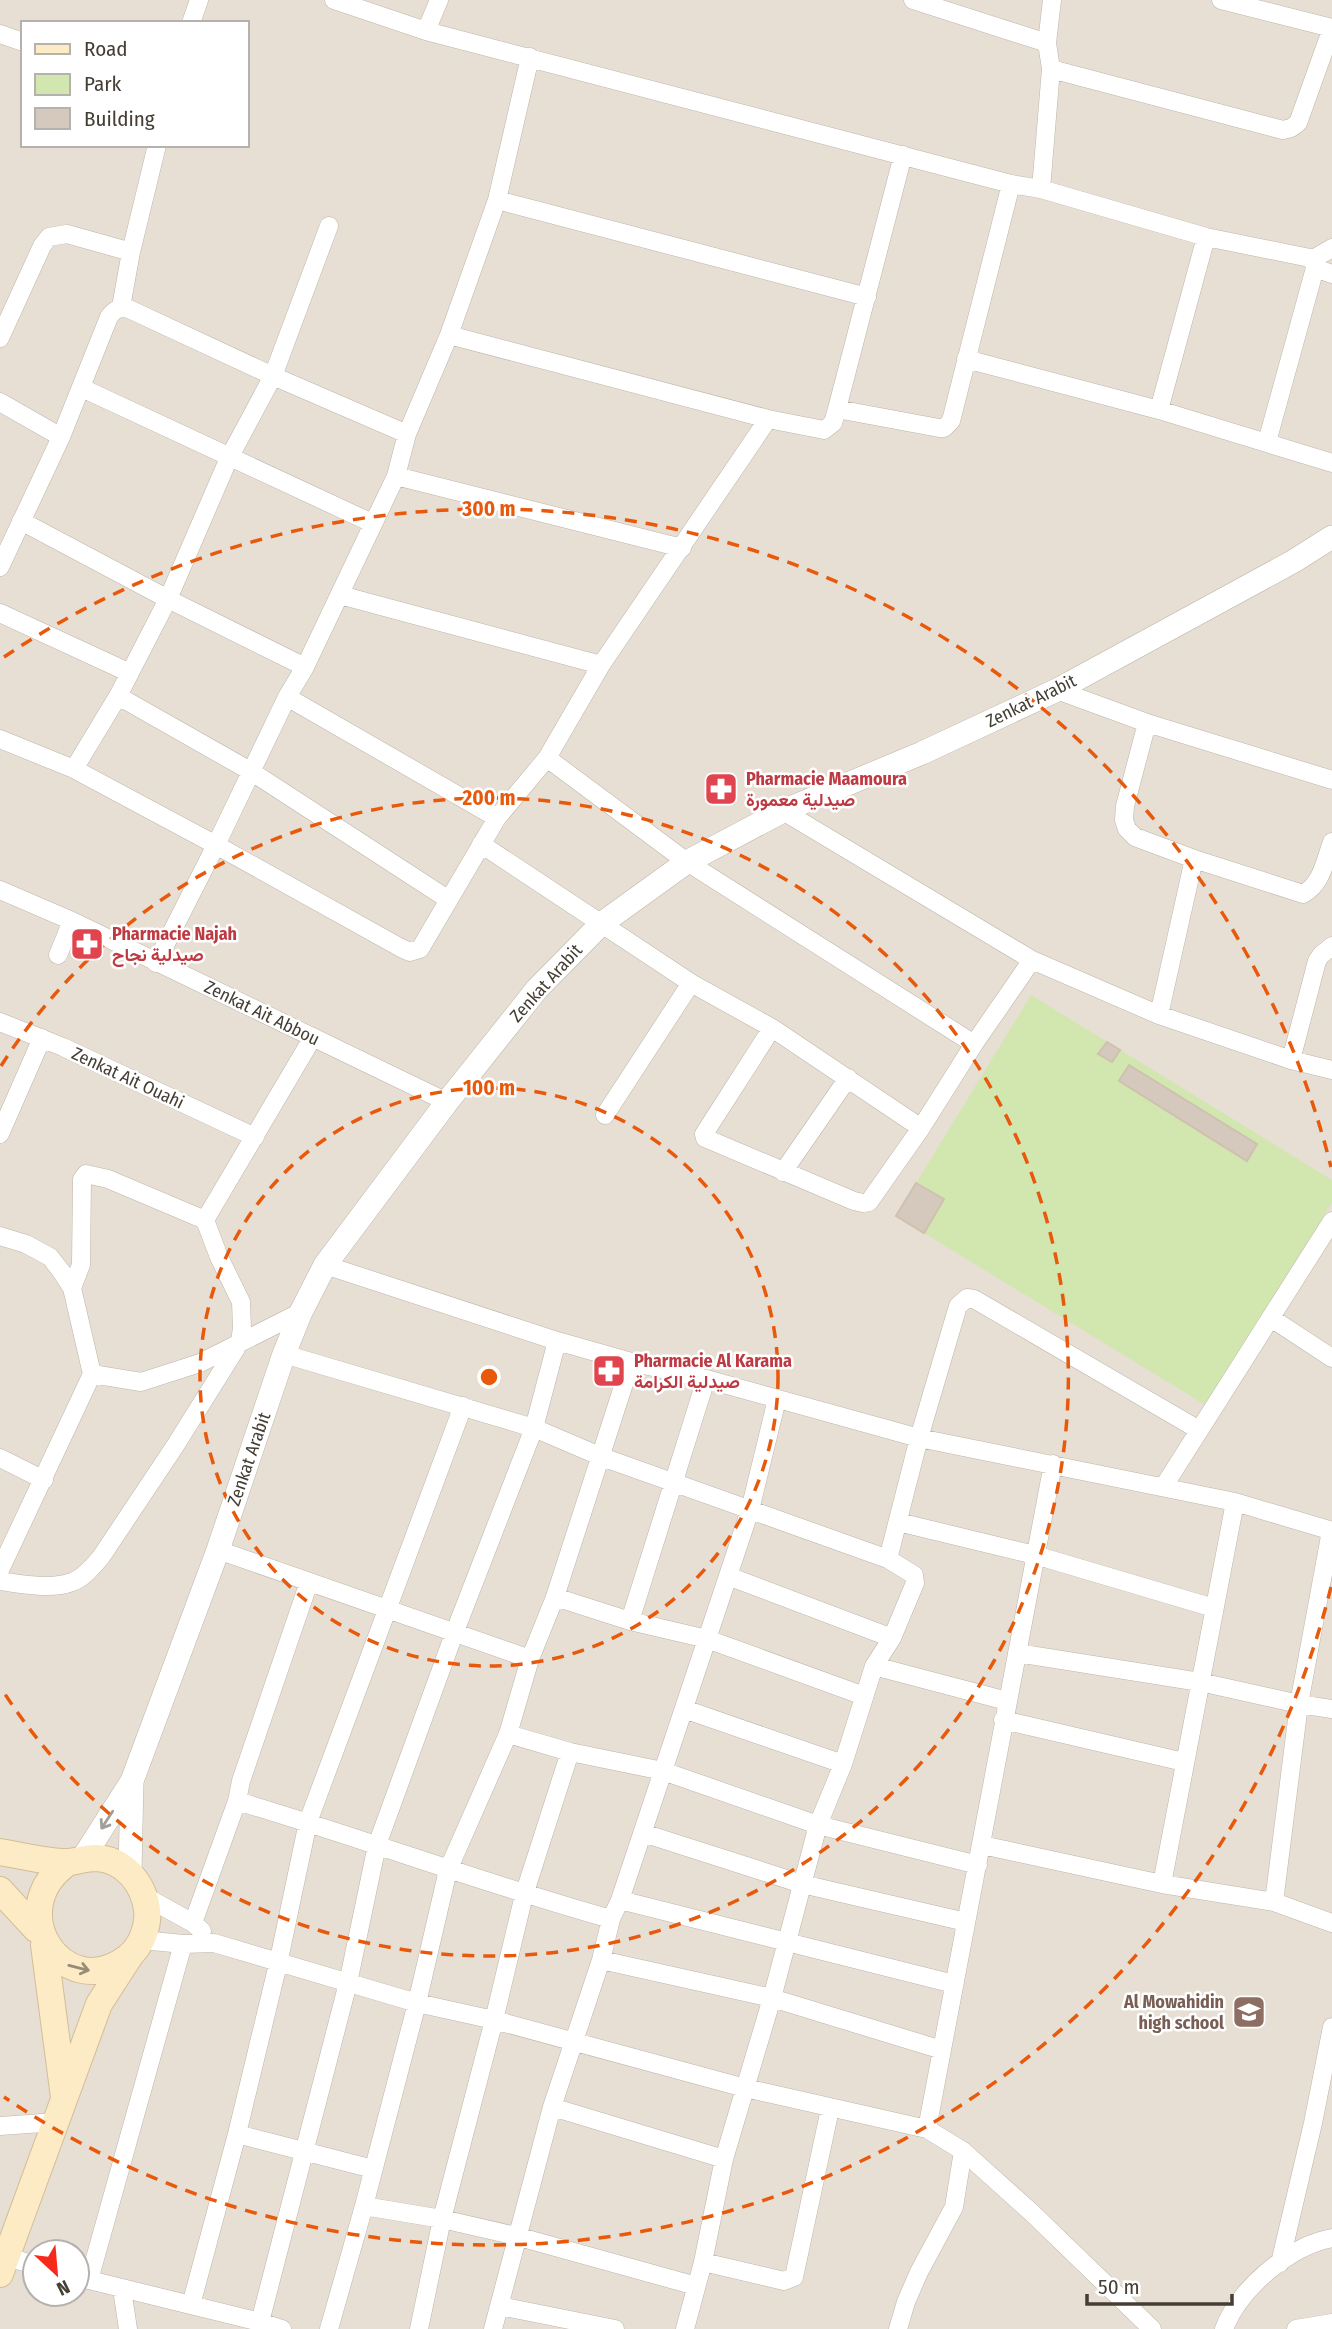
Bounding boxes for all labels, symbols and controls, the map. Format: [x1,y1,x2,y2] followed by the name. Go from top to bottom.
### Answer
[21,21,248,147] legend
[84,36,128,62] text: Road
[84,71,122,97] text: Park
[84,106,155,132] text: Building
[461,496,516,522] text: 300 m
[982,670,1080,732] street label: Zenkat Arabit
[746,768,907,811] place label: Pharmacie Maamoura صيدلية معمورة
[702,770,740,808] pharmacy icon: Pharmacie Maamoura صيدلية معمورة
[461,785,516,811] text: 200 m
[112,923,237,967] place label: Pharmacie Najah صيدلية نجاح
[68,925,106,963] pharmacy icon: Pharmacie Najah صيدلية نجاح
[505,939,587,1027] street label: Zenkat Arabit
[201,976,323,1050] street label: Zenkat Ait Abbou
[68,1042,188,1114] street label: Zenkat Ait Ouahi
[463,1075,515,1101] text: 100 m
[634,1350,792,1393] place label: Pharmacie Al Karama صيدلية الكرامة
[590,1352,628,1390] pharmacy icon: Pharmacie Al Karama صيدلية الكرامة
[477,1365,501,1389] centre of rings
[223,1409,275,1509] street label: Zenkat Arabit
[100,1809,114,1829] one-way arrow
[67,1961,90,1975] one-way arrow
[1123,1991,1224,2034] place label: Al Mowahidin high school
[1230,1993,1268,2031] school or university icon: Al Mowahidin high school
[21,2238,91,2308] north arrow
[1087,2262,1232,2306] scale bar
[1098,2274,1140,2300] text: 50 m
[53,2275,73,2301] text: N

